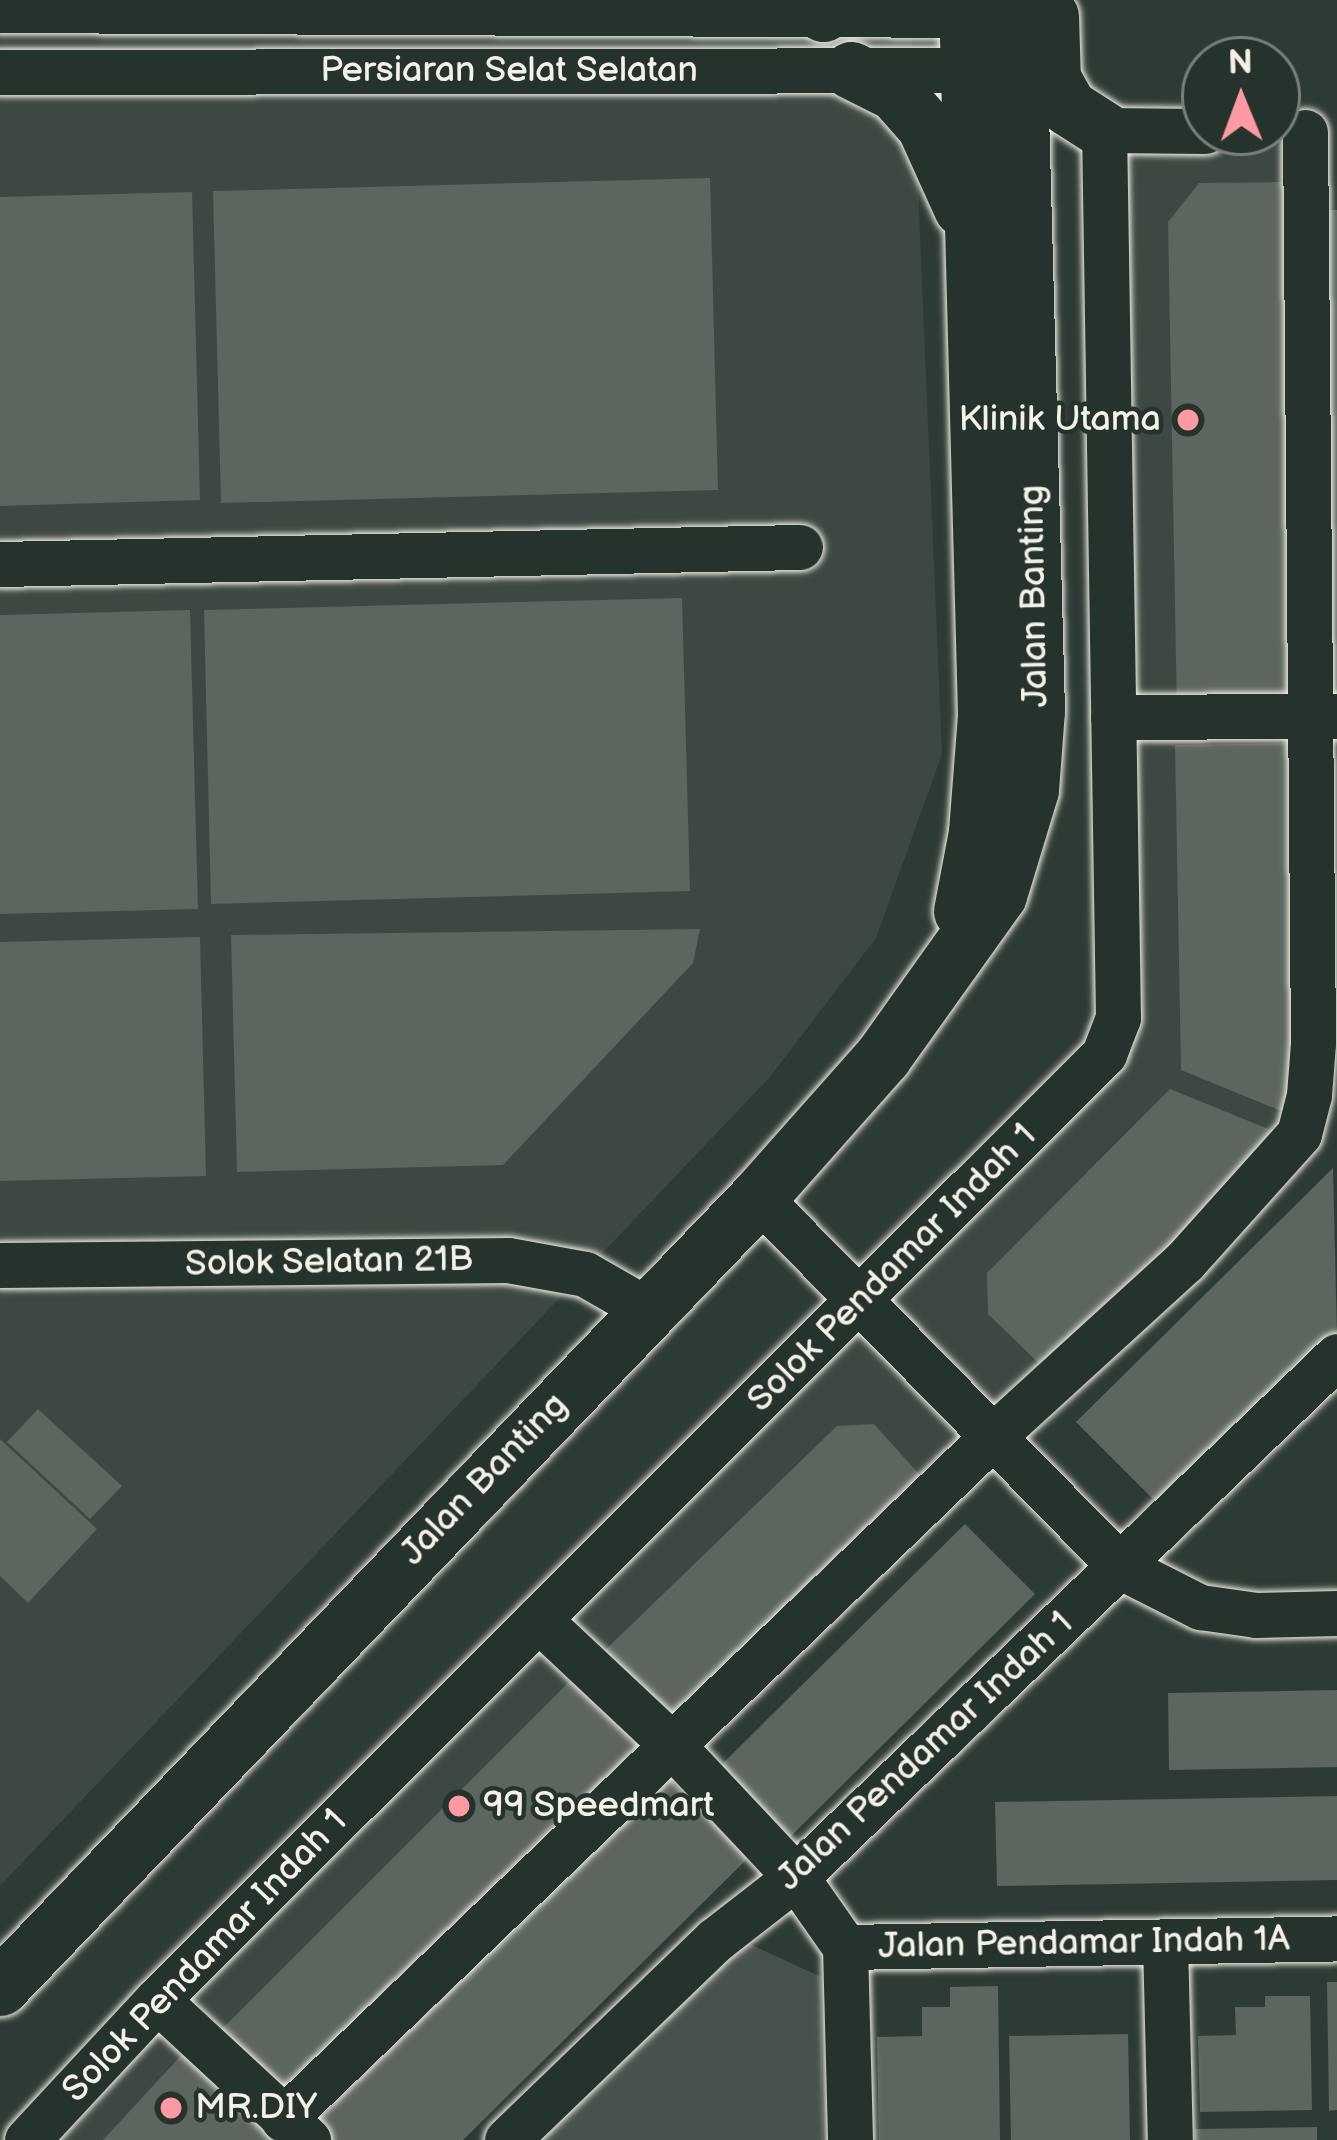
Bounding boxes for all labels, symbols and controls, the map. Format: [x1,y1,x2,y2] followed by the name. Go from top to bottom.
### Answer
[1181,36,1301,156] north arrow
[1228,43,1253,83] text: N
[320,49,698,93] street label: Persiaran Selat Selatan
[958,398,1161,442] place label: Klinik Utama
[1172,404,1204,436] marker: Klinik Utama
[1010,484,1058,708] street label: Jalan Banting
[739,1115,1045,1421] street label: Solok Pendamar Indah 1
[184,1238,474,1286] street label: Solok Selatan 21B
[391,1384,577,1574] street label: Jalan Banting
[768,1602,1082,1900] street label: Jalan Pendamar Indah 1
[483,1784,715,1828] place label: 99 Speedmart
[446,1793,472,1819] marker: 99 Speedmart
[54,1801,356,2111] street label: Solok Pendamar Indah 1
[878,1918,1290,1968] street label: Jalan Pendamar Indah 1A
[195,2086,317,2130] place label: MR.DIY
[158,2095,184,2121] marker: MR.DIY

